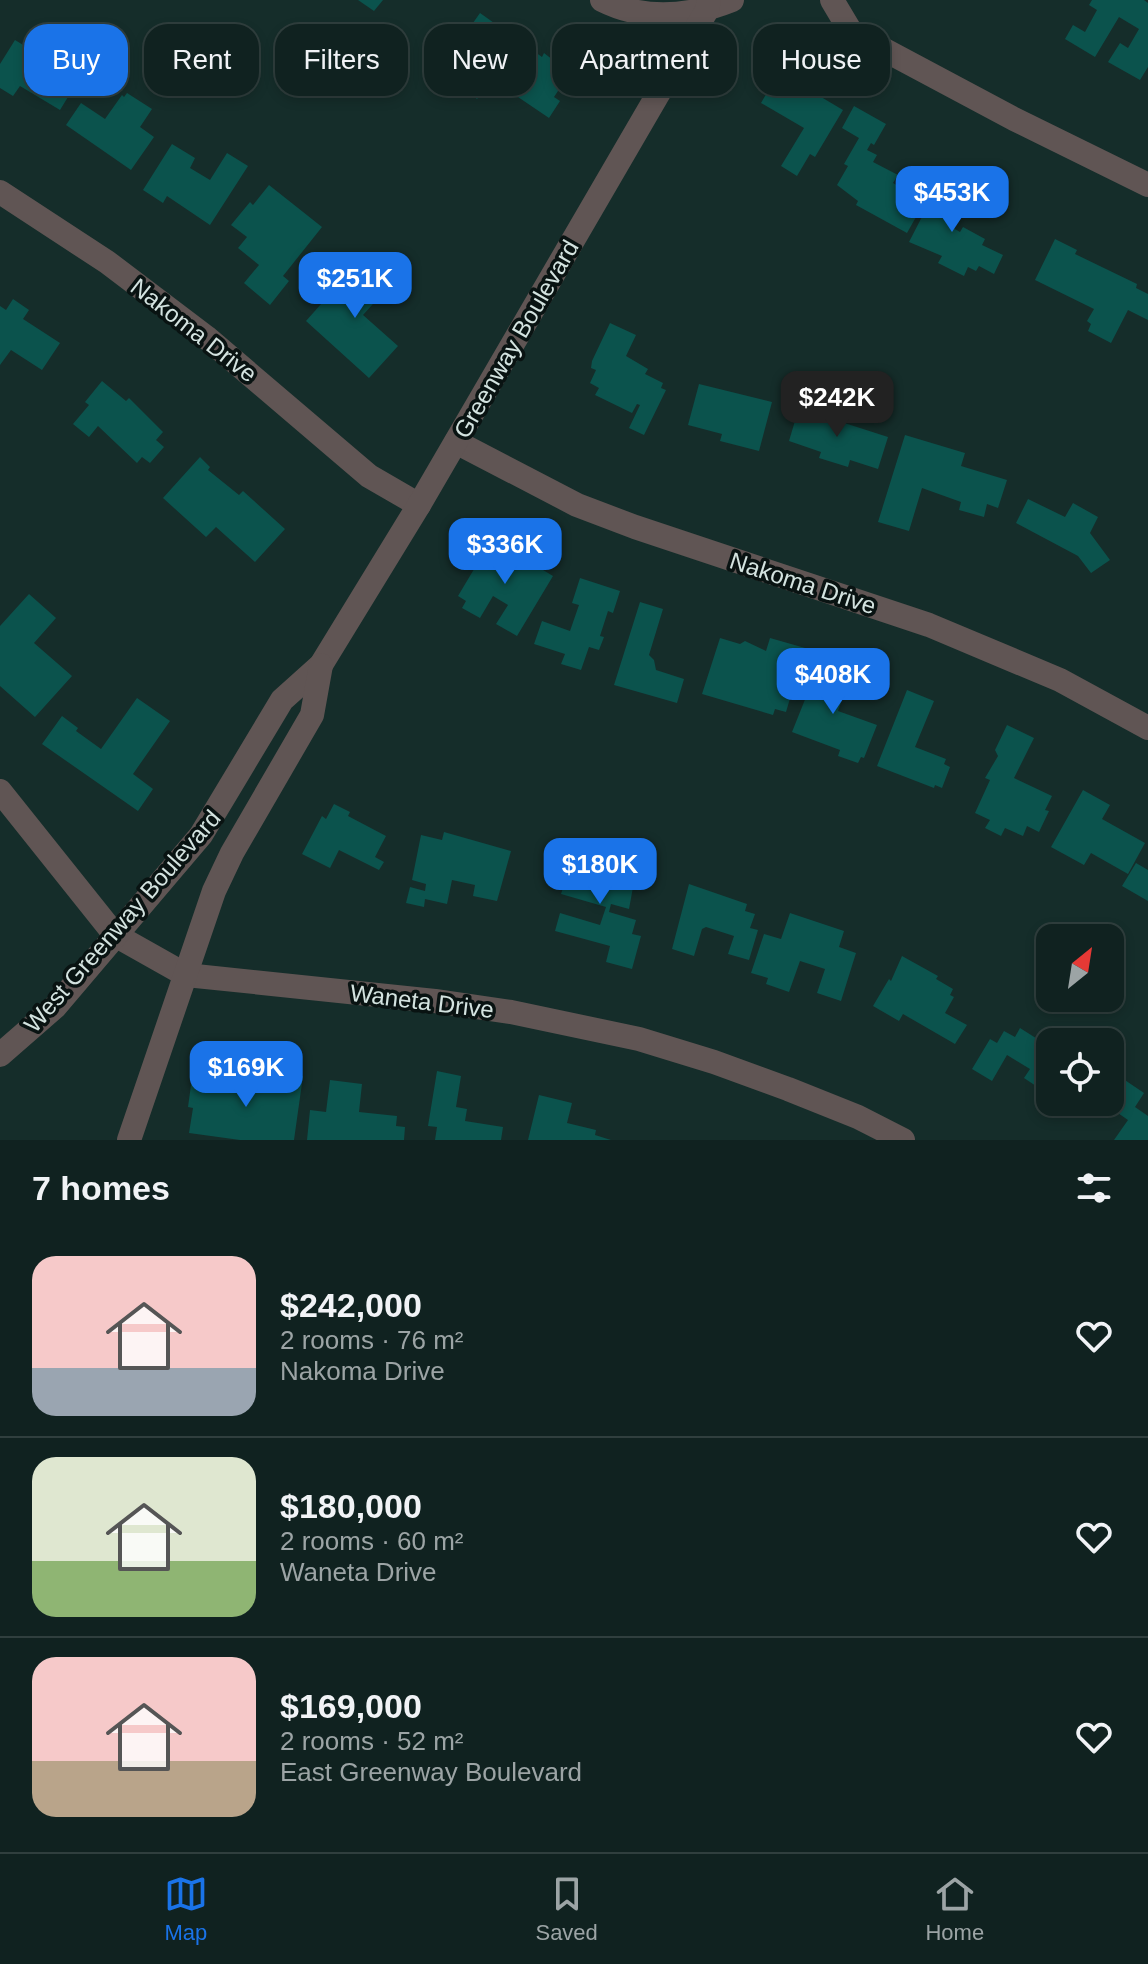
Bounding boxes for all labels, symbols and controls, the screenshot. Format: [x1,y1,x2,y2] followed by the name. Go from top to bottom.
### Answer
[24,24,128,96] chip: Buy
[144,24,259,96] chip: Rent
[275,24,408,96] chip: Filters
[424,24,536,96] chip: New
[552,24,737,96] chip: Apartment
[753,24,890,96] chip: House
[896,166,1008,234] pin: $453K
[914,177,990,207] text: $453K
[448,235,584,443] street label: Greenway Boulevard
[299,252,411,320] pin: $251K
[317,263,393,293] text: $251K
[126,273,262,387] street label: Nakoma Drive
[781,371,893,439] pin: $242K
[799,382,875,412] text: $242K
[449,518,561,586] pin: $336K
[467,529,543,559] text: $336K
[727,547,879,619] street label: Nakoma Drive
[777,648,889,716] pin: $408K
[795,659,871,689] text: $408K
[18,805,226,1037] street label: West Greenway Boulevard
[544,838,656,906] pin: $180K
[562,849,638,879] text: $180K
[1036,924,1124,1012] north arrow
[1036,924,1124,1116] map controls
[349,979,495,1023] street label: Waneta Drive
[1036,1028,1124,1116] button: locate
[190,1041,302,1109] pin: $169K
[208,1052,284,1082] text: $169K
[1072,1166,1116,1210] icon: filters
[32,1169,170,1207] text: 7 homes
[280,1286,422,1324] text: $242,000
[96,1288,192,1384] icon: home
[1072,1314,1116,1358] icon: heart
[280,1325,464,1355] text: 2 rooms · 76 m²
[280,1356,445,1386] text: Nakoma Drive
[280,1487,422,1525] text: $180,000
[96,1489,192,1585] icon: home
[1072,1515,1116,1559] icon: heart
[280,1526,464,1556] text: 2 rooms · 60 m²
[280,1557,437,1587] text: Waneta Drive
[280,1687,422,1725] text: $169,000
[96,1689,192,1785] icon: home
[1072,1715,1116,1759] icon: heart
[280,1726,464,1756] text: 2 rooms · 52 m²
[280,1757,582,1787] text: East Greenway Boulevard
[164,1872,208,1946] tab: Map
[535,1872,598,1946] tab: Saved
[925,1872,984,1946] tab: Home

